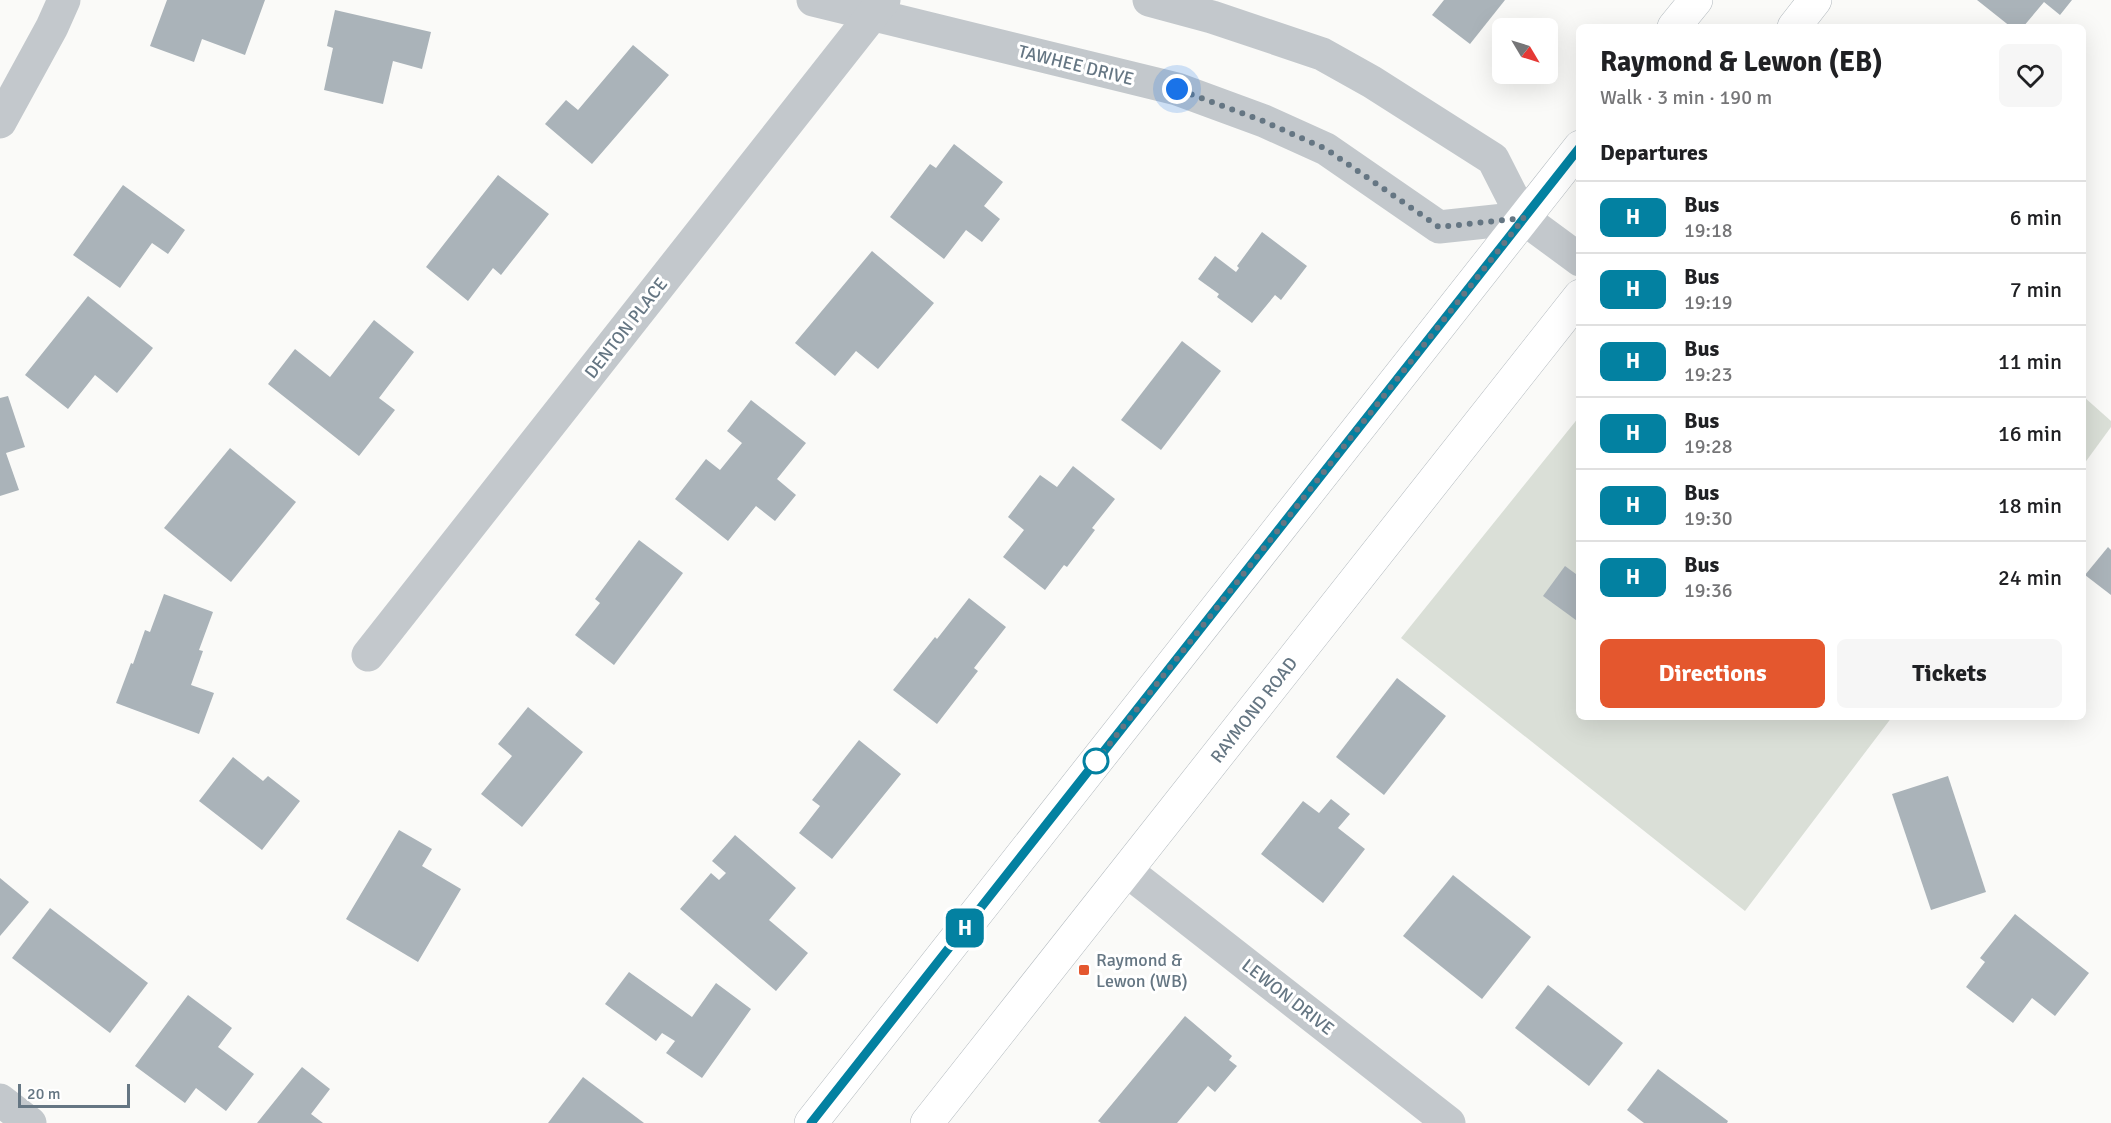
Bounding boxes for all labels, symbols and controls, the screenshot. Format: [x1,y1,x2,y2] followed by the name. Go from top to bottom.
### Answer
[1492,18,1558,84] north arrow
[1492,18,1558,84] map controls
[1016,40,1136,90] street label: TAWHEE DRIVE
[1999,44,2062,107] button: heart
[1600,45,1883,79] text: Raymond & Lewon (EB)
[1162,74,1192,104] your location
[1600,85,1772,110] text: Walk · 3 min · 190 m
[1600,139,1708,166] text: Departures
[1684,191,1719,218] text: Bus
[1626,204,1640,230] text: H
[2010,204,2062,231] text: 6 min
[1684,218,1733,243] text: 19:18
[1684,263,1719,290] text: Bus
[580,273,672,383] street label: DENTON PLACE
[1626,276,1640,302] text: H
[2010,276,2062,303] text: 7 min
[1684,290,1733,315] text: 19:19
[1684,335,1719,362] text: Bus
[1626,348,1640,374] text: H
[1998,348,2062,375] text: 11 min
[1684,362,1733,387] text: 19:23
[1684,407,1719,434] text: Bus
[1626,420,1640,446] text: H
[1998,420,2062,447] text: 16 min
[1684,434,1733,459] text: 19:28
[1684,479,1719,506] text: Bus
[1626,492,1640,518] text: H
[1998,492,2062,519] text: 18 min
[1684,506,1733,531] text: 19:30
[1684,551,1719,578] text: Bus
[1626,564,1640,590] text: H
[1998,564,2062,591] text: 24 min
[1684,578,1733,603] text: 19:36
[1600,639,1825,708] button: Directions
[1837,639,2062,708] button: Tickets
[1206,653,1302,767] street label: RAYMOND ROAD
[1083,748,1109,774] unlabelled marker
[946,908,984,948] line badge: H
[958,915,972,941] text: H
[1096,949,1188,992] place label: Raymond & Lewon (WB)
[1238,954,1338,1040] street label: LEWON DRIVE
[1077,963,1091,977] marker: Raymond & Lewon (WB)
[18,1081,130,1108] scale bar
[27,1084,61,1104] text: 20 m

